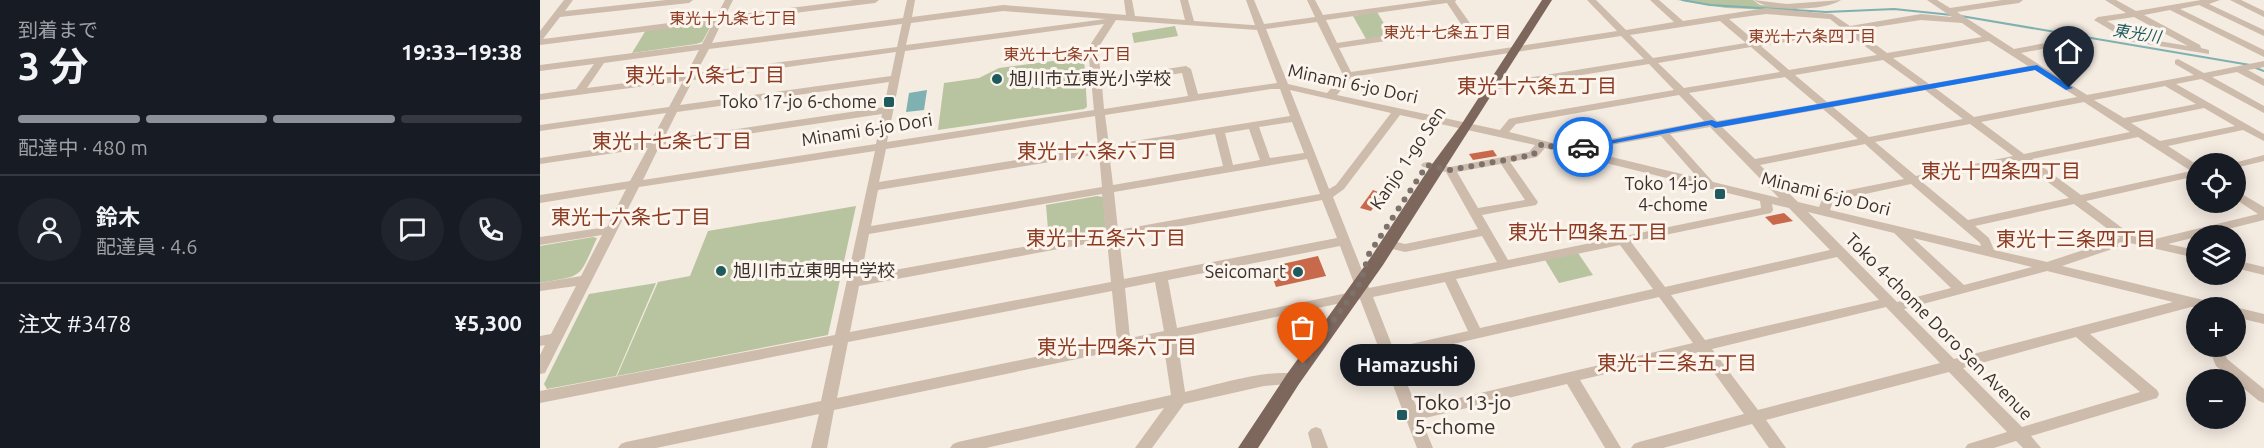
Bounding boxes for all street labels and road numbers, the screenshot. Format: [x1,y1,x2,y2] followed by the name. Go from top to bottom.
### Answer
[1286,59,1420,107] street label: Minami 6-jo Dori
[1365,102,1449,213] street label: Kanjo 1-go Sen
[800,109,934,149] street label: Minami 6-jo Dori
[1760,167,1893,219] street label: Minami 6-jo Dori
[1842,229,2037,424] street label: Toko 4-chome Doro Sen Avenue

